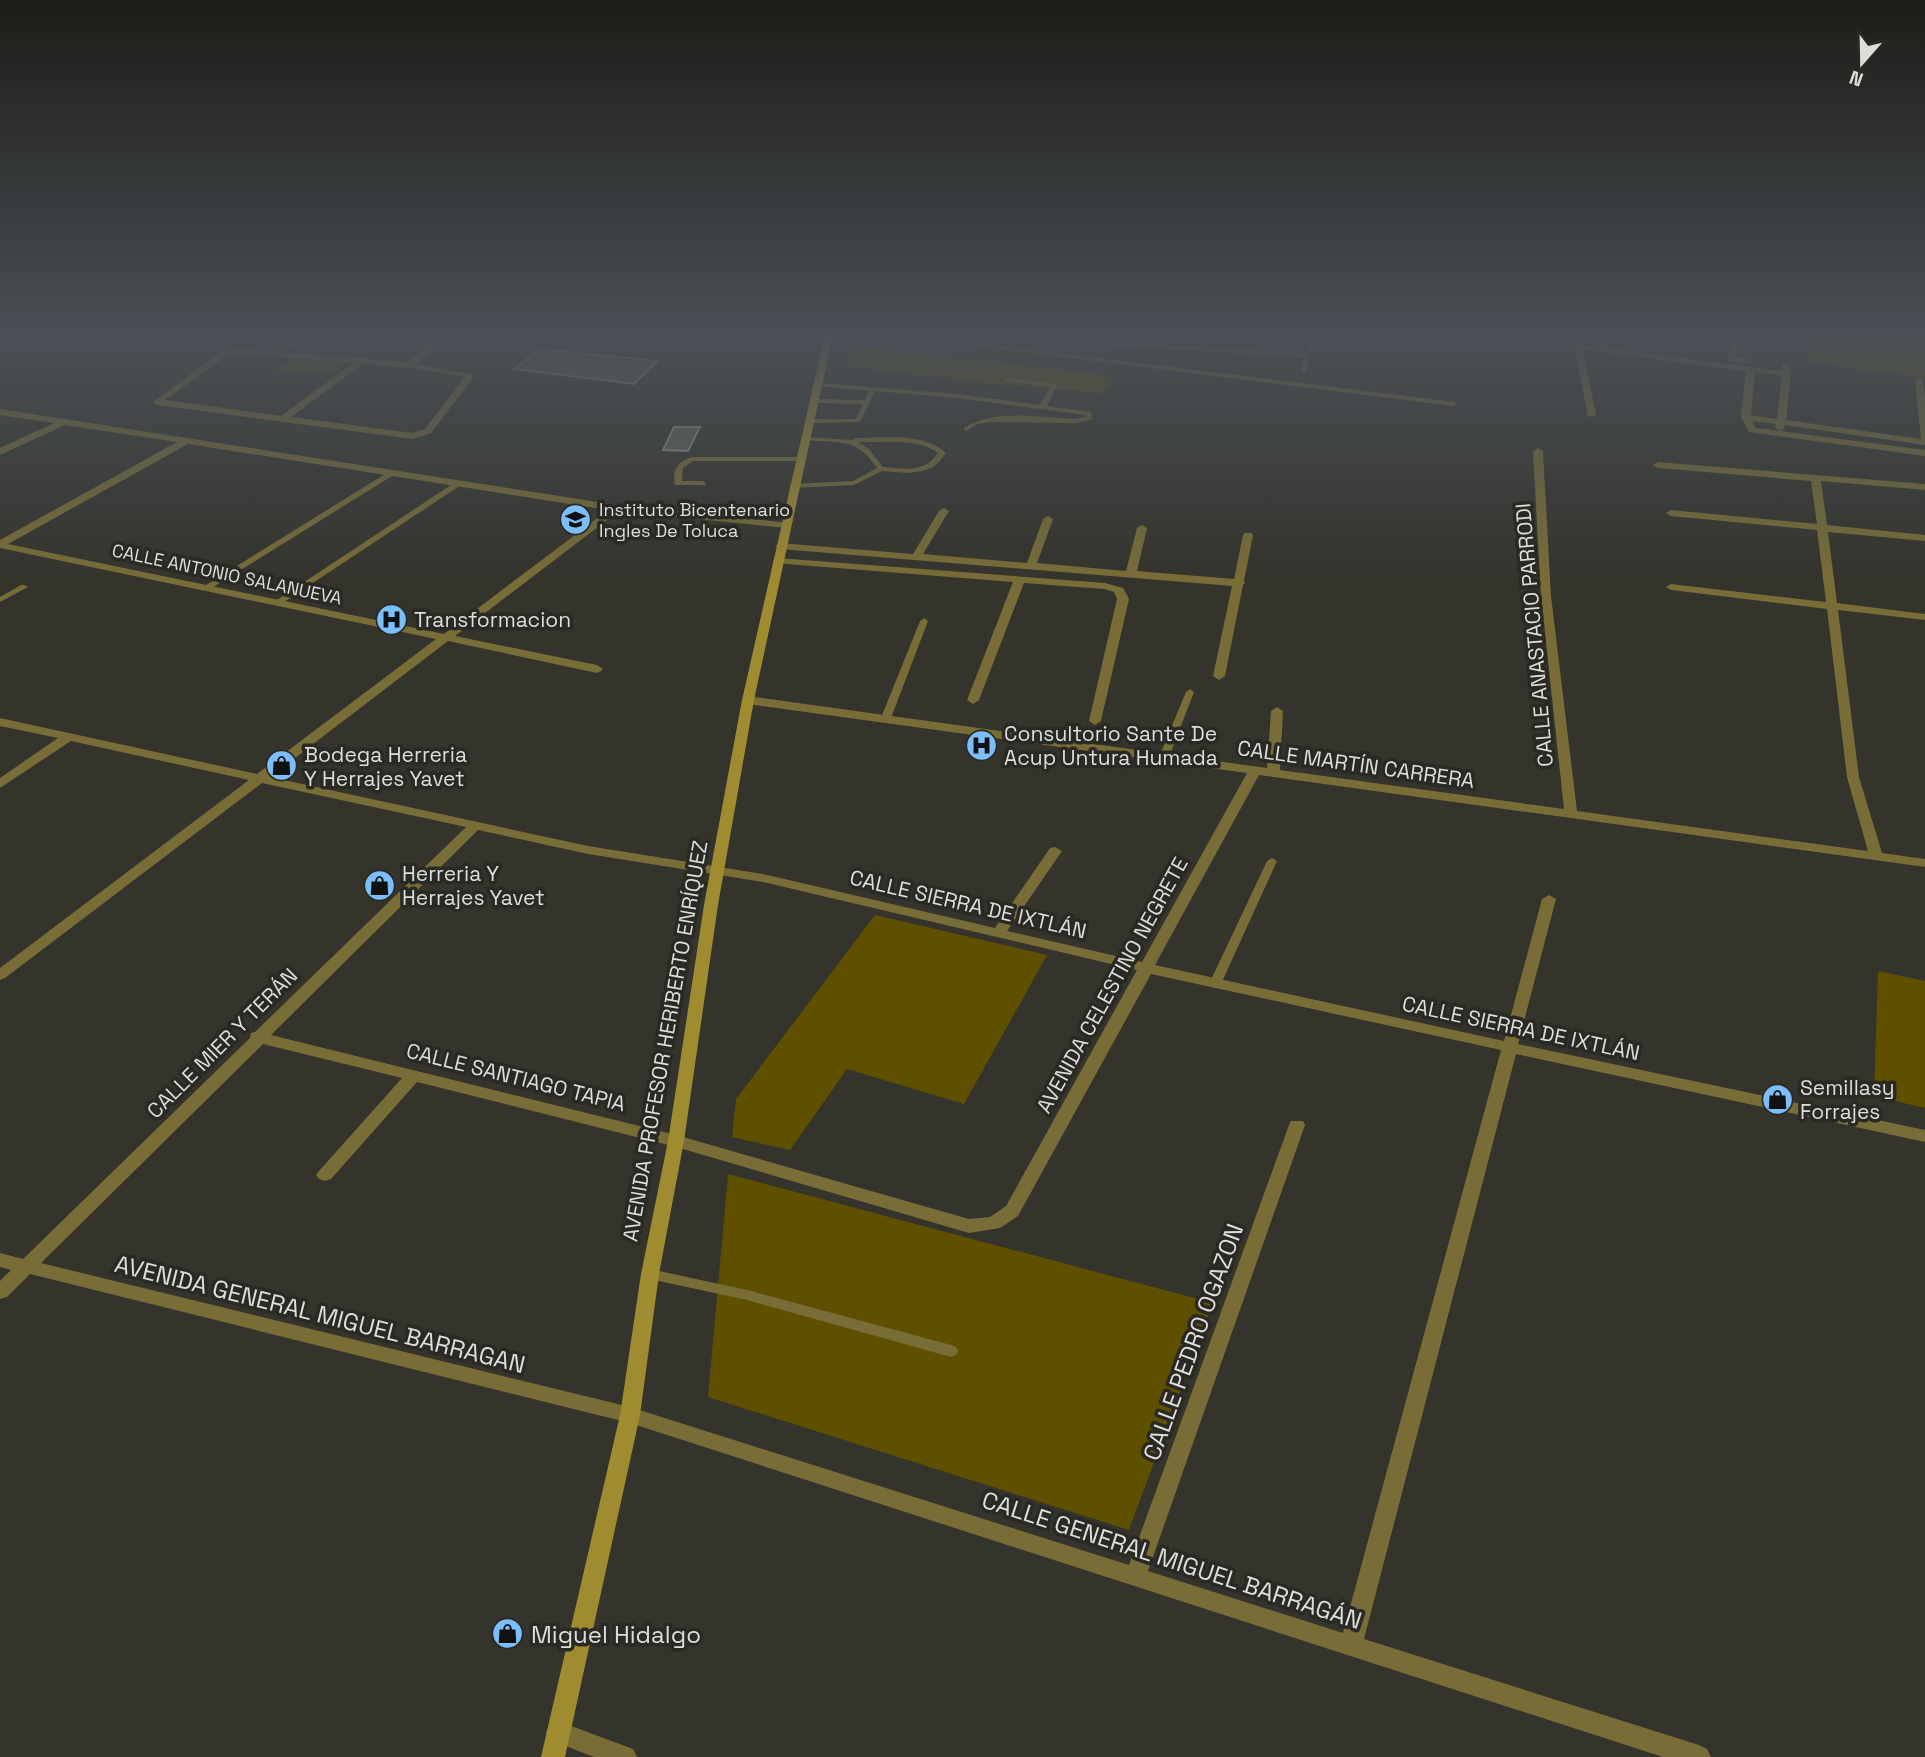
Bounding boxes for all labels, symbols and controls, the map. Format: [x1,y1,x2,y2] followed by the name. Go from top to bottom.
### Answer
[1827,28,1897,98] north arrow
[1846,65,1867,92] text: N
[599,498,790,542] place label: Instituto Bicentenario Ingles De Toluca
[559,502,593,536] school or university icon: Instituto Bicentenario Ingles De Toluca
[1509,502,1559,768] street label: CALLE ANASTACIO PARRODI
[110,538,344,610] street label: CALLE ANTONIO SALANUEVA
[374,602,408,636] hospital icon: Transformacion
[414,606,571,633] place label: Transformacion
[1004,720,1218,771] place label: Consultorio Sante De Acup Untura Humada
[964,728,998,762] hospital icon: Consultorio Sante De Acup Untura Humada
[1236,734,1476,794] street label: CALLE MARTÍN CARRERA
[304,741,467,792] place label: Bodega Herreria Y Herrajes Yavet
[264,749,298,783] shop icon: Bodega Herreria Y Herrajes Yavet
[616,838,714,1244] street label: AVENIDA PROFESOR HERIBERTO ENRÍQUEZ
[1030,852,1194,1118] street label: AVENIDA CELESTINO NEGRETE
[402,860,545,911] place label: Herreria Y Herrajes Yavet
[847,864,1089,944] street label: CALLE SIERRA DE IXTLÁN
[362,868,396,902] shop icon: Herreria Y Herrajes Yavet
[141,962,303,1124] street label: CALLE MIER Y TERÁN
[1400,990,1642,1066] street label: CALLE SIERRA DE IXTLÁN
[404,1037,628,1117] street label: CALLE SANTIAGO TAPIA
[1800,1074,1895,1125] place label: Semillasy Forrajes
[1760,1082,1794,1116] shop icon: Semillasy Forrajes
[1136,1219,1250,1465] street label: CALLE PEDRO OGAZON
[112,1248,528,1380] street label: AVENIDA GENERAL MIGUEL BARRAGAN
[978,1484,1366,1636] street label: CALLE GENERAL MIGUEL BARRAGÁN
[491,1617,525,1651] shop icon: Miguel Hidalgo
[531,1619,701,1650] place label: Miguel Hidalgo

